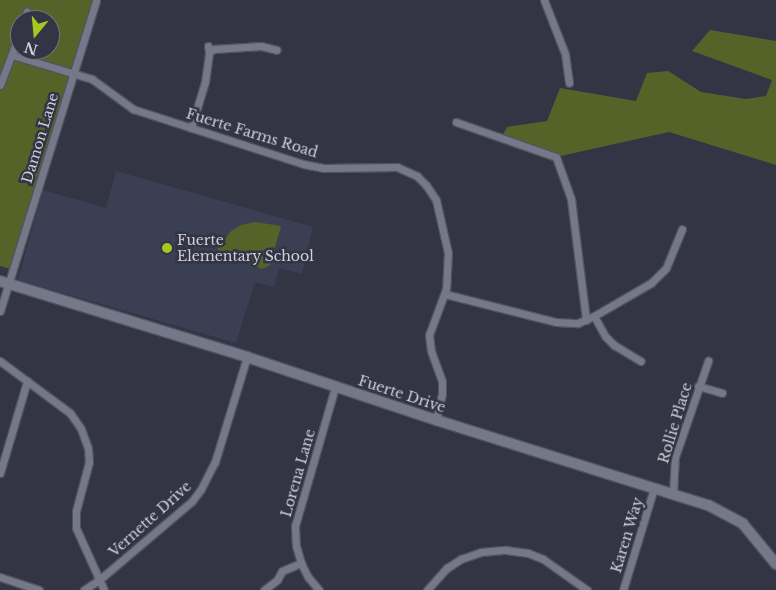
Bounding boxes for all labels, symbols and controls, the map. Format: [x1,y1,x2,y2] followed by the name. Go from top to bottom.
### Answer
[10,10,60,60] north arrow
[22,38,40,59] text: N
[18,91,62,185] street label: Damon Lane
[184,105,320,161] street label: Fuerte Farms Road
[177,232,314,264] place label: Fuerte Elementary School
[161,242,173,254] marker: Fuerte Elementary School
[356,372,448,416] street label: Fuerte Drive
[655,381,695,465] street label: Rollie Place
[277,427,319,519] street label: Lorena Lane
[105,478,195,560] street label: Vernette Drive
[607,495,647,575] street label: Karen Way

